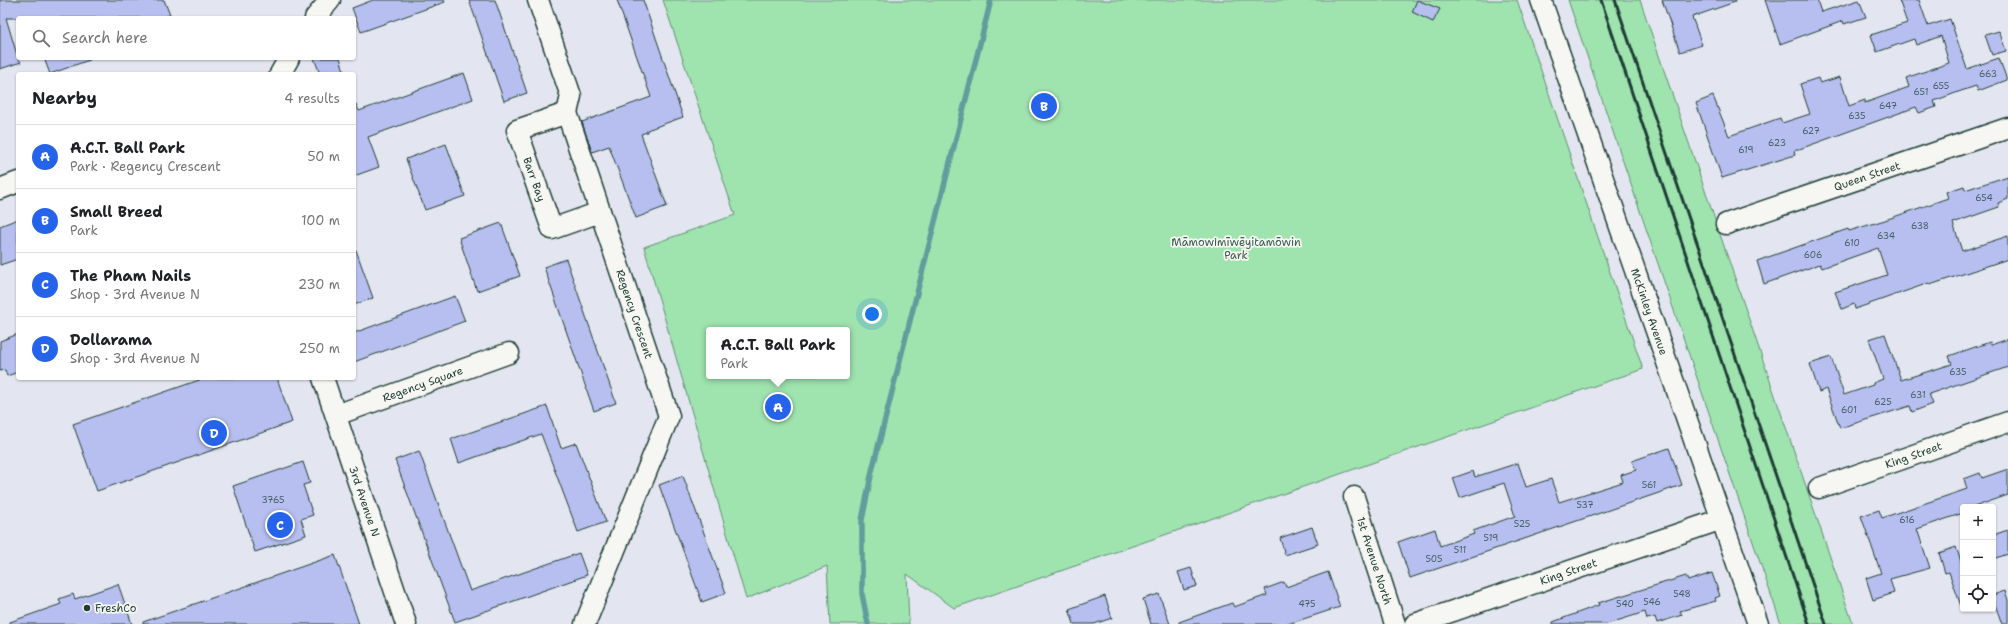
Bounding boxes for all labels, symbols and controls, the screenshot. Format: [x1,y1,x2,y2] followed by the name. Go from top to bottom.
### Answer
[16,16,356,60] search box
[30,27,52,49] icon: search
[62,28,148,48] text: Search here
[1979,68,1997,80] house number: 663
[1933,80,1949,92] house number: 655
[1914,86,1928,98] house number: 651
[32,87,97,109] text: Nearby
[284,90,340,107] text: 4 results
[1031,91,1057,121] pin: B
[1879,100,1897,112] house number: 647
[1848,110,1866,122] house number: 635
[1802,125,1820,137] house number: 627
[1768,137,1786,149] house number: 623
[70,138,185,158] text: A.C.T. Ball Park
[1738,144,1754,156] house number: 619
[40,148,50,165] text: A
[307,148,340,165] text: 50 m
[519,155,549,204] street label: Barr Bay
[70,158,221,175] text: Park · Regency Crescent
[1832,158,1903,195] street label: Queen Street
[1975,192,1993,204] house number: 654
[70,202,163,222] text: Small Breed
[41,212,49,229] text: B
[301,212,340,229] text: 100 m
[1911,220,1929,232] house number: 638
[70,222,98,239] text: Park
[1877,230,1895,242] house number: 634
[1171,235,1301,263] park label: Māmowimīwēyitamōwin Park
[1844,237,1860,249] house number: 610
[1804,249,1822,261] house number: 606
[70,266,191,286] text: The Pham Nails
[612,267,656,361] street label: Regency Crescent
[1627,267,1671,357] street label: McKinley Avenue
[41,276,49,293] text: C
[298,276,340,293] text: 230 m
[70,286,200,303] text: Shop · 3rd Avenue N
[862,304,882,324] your location
[706,327,850,379] popup
[70,330,152,350] text: Dollarama
[720,335,836,355] text: A.C.T. Ball Park
[40,340,50,357] text: D
[299,340,340,357] text: 250 m
[70,350,200,367] text: Shop · 3rd Avenue N
[720,355,748,372] text: Park
[380,363,465,406] street label: Regency Square
[1949,366,1967,378] house number: 635
[1910,389,1926,401] house number: 631
[765,392,791,422] pin: A
[1874,396,1892,408] house number: 625
[1841,404,1857,416] house number: 601
[201,418,227,448] pin: D
[1883,439,1944,472] street label: King Street
[345,464,383,539] street label: 3rd Avenue N
[1642,479,1656,491] house number: 561
[262,494,284,506] house number: 3765
[1577,499,1593,511] house number: 537
[1960,504,1996,612] map controls
[1960,504,1996,540] button: +
[267,510,293,540] pin: C
[1899,514,1915,526] house number: 616
[1353,515,1395,607] street label: 1st Avenue North
[1514,518,1530,530] house number: 525
[1484,532,1498,544] house number: 519
[1960,540,1996,576] button: −
[1454,544,1466,556] house number: 511
[1425,553,1443,565] house number: 505
[1538,555,1599,589] street label: King Street
[1960,576,1996,612] button: locate
[1673,588,1691,600] house number: 548
[1643,596,1661,608] house number: 546
[1298,598,1316,610] house number: 475
[1616,598,1634,610] house number: 540
[95,601,137,616] place label: FreshCo
[82,603,92,613] marker: FreshCo

